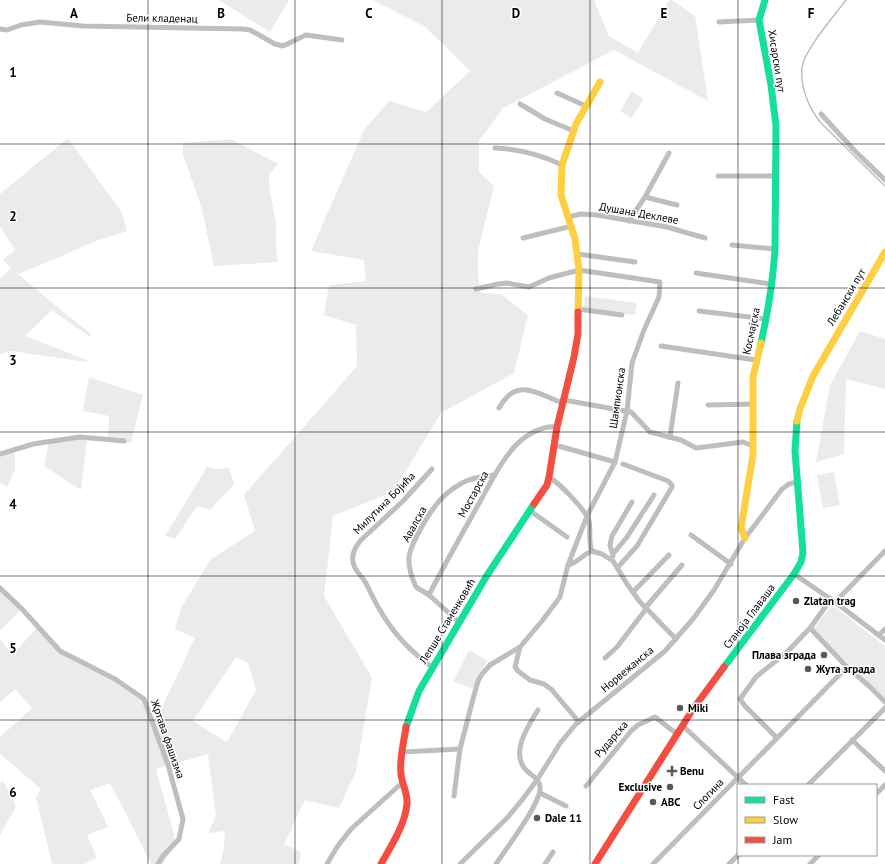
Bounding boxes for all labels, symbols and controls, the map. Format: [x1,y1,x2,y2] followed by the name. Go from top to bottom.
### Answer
[70,5,78,22] text: A
[217,5,225,22] text: B
[365,5,373,22] text: C
[512,5,520,22] text: D
[661,5,668,22] text: E
[808,5,815,22] text: F
[126,10,198,26] street label: Бели кладенац
[765,28,789,94] street label: Хисарски пут
[9,64,17,81] text: 1
[598,199,680,227] street label: Душана Деклеве
[9,208,17,225] text: 2
[823,265,869,329] street label: Лебански пут
[739,306,763,356] street label: Космајска
[9,352,17,369] text: 3
[606,367,628,429] street label: Шампионска
[455,468,491,520] street label: Мостарска
[350,469,418,537] street label: Милутина Бојића
[9,496,17,513] text: 4
[399,504,429,544] street label: Авалска
[415,576,478,667] street label: Лепше Стаменковић
[720,581,778,651] street label: Станоја Главаша
[804,594,856,608] place label: Zlatan trag
[791,596,801,606] marker: Zlatan trag
[9,640,17,657] text: 5
[598,643,656,695] street label: Норвежанска
[752,648,816,662] place label: Плава зграда
[819,650,829,660] marker: Плава зграда
[815,662,875,676] place label: Жута зграда
[803,664,813,674] marker: Жута зграда
[148,697,188,780] street label: Жртава фашизма
[688,701,708,715] place label: Miki
[675,703,685,713] marker: Miki
[591,718,631,760] street label: Рударска
[680,764,704,778] place label: Benu
[667,766,677,776] marker: Benu
[689,775,727,813] street label: Слогина
[618,780,662,794] place label: Exclusive
[665,782,675,792] marker: Exclusive
[9,784,17,801] text: 6
[737,784,877,856] legend
[773,792,794,807] text: Fast
[661,795,680,809] place label: ABC
[648,797,658,807] marker: ABC
[545,811,582,825] place label: Dale 11
[773,812,798,827] text: Slow
[532,813,542,823] marker: Dale 11
[772,832,792,847] text: Jam

